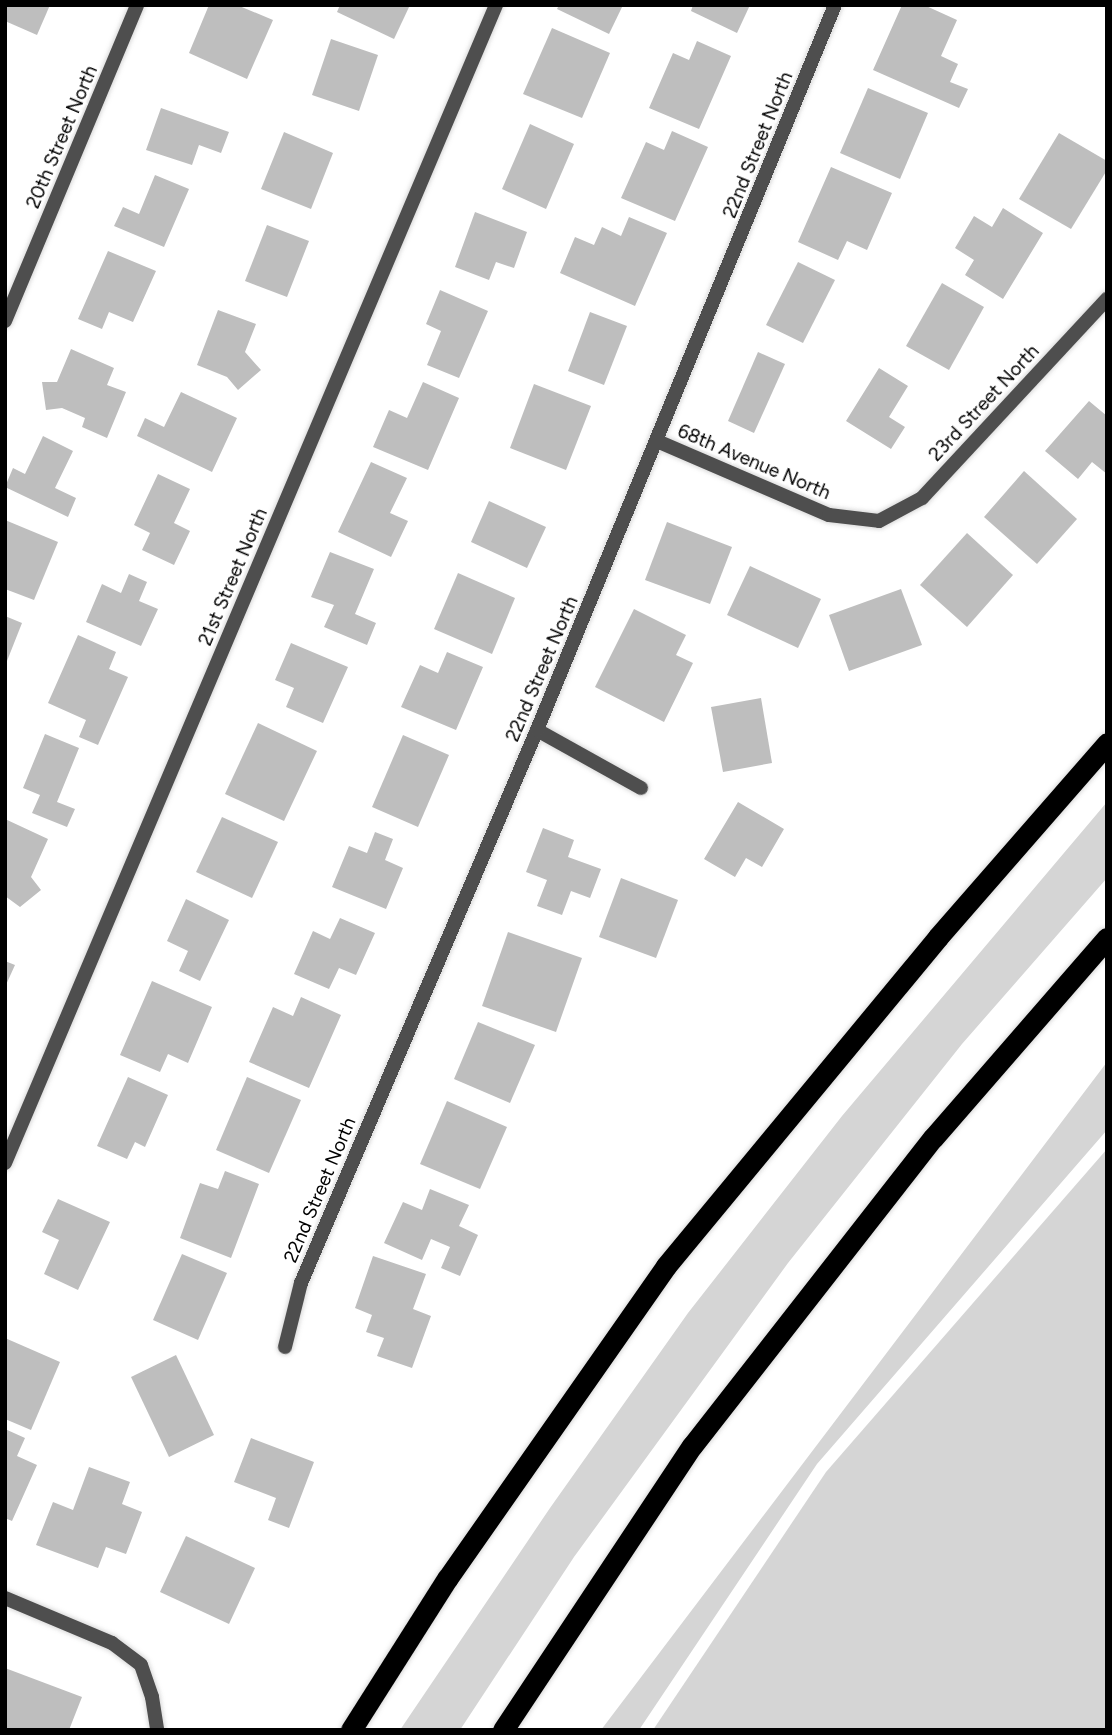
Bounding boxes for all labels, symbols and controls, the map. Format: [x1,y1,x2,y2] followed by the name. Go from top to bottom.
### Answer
[22,62,102,212] street label: 20th Street North
[718,69,798,221] street label: 22nd Street North
[924,340,1044,466] street label: 23rd Street North
[674,420,834,504] street label: 68th Avenue North
[194,505,272,649] street label: 21st Street North
[501,593,583,745] street label: 22nd Street North
[279,1114,361,1266] street label: 22nd Street North

